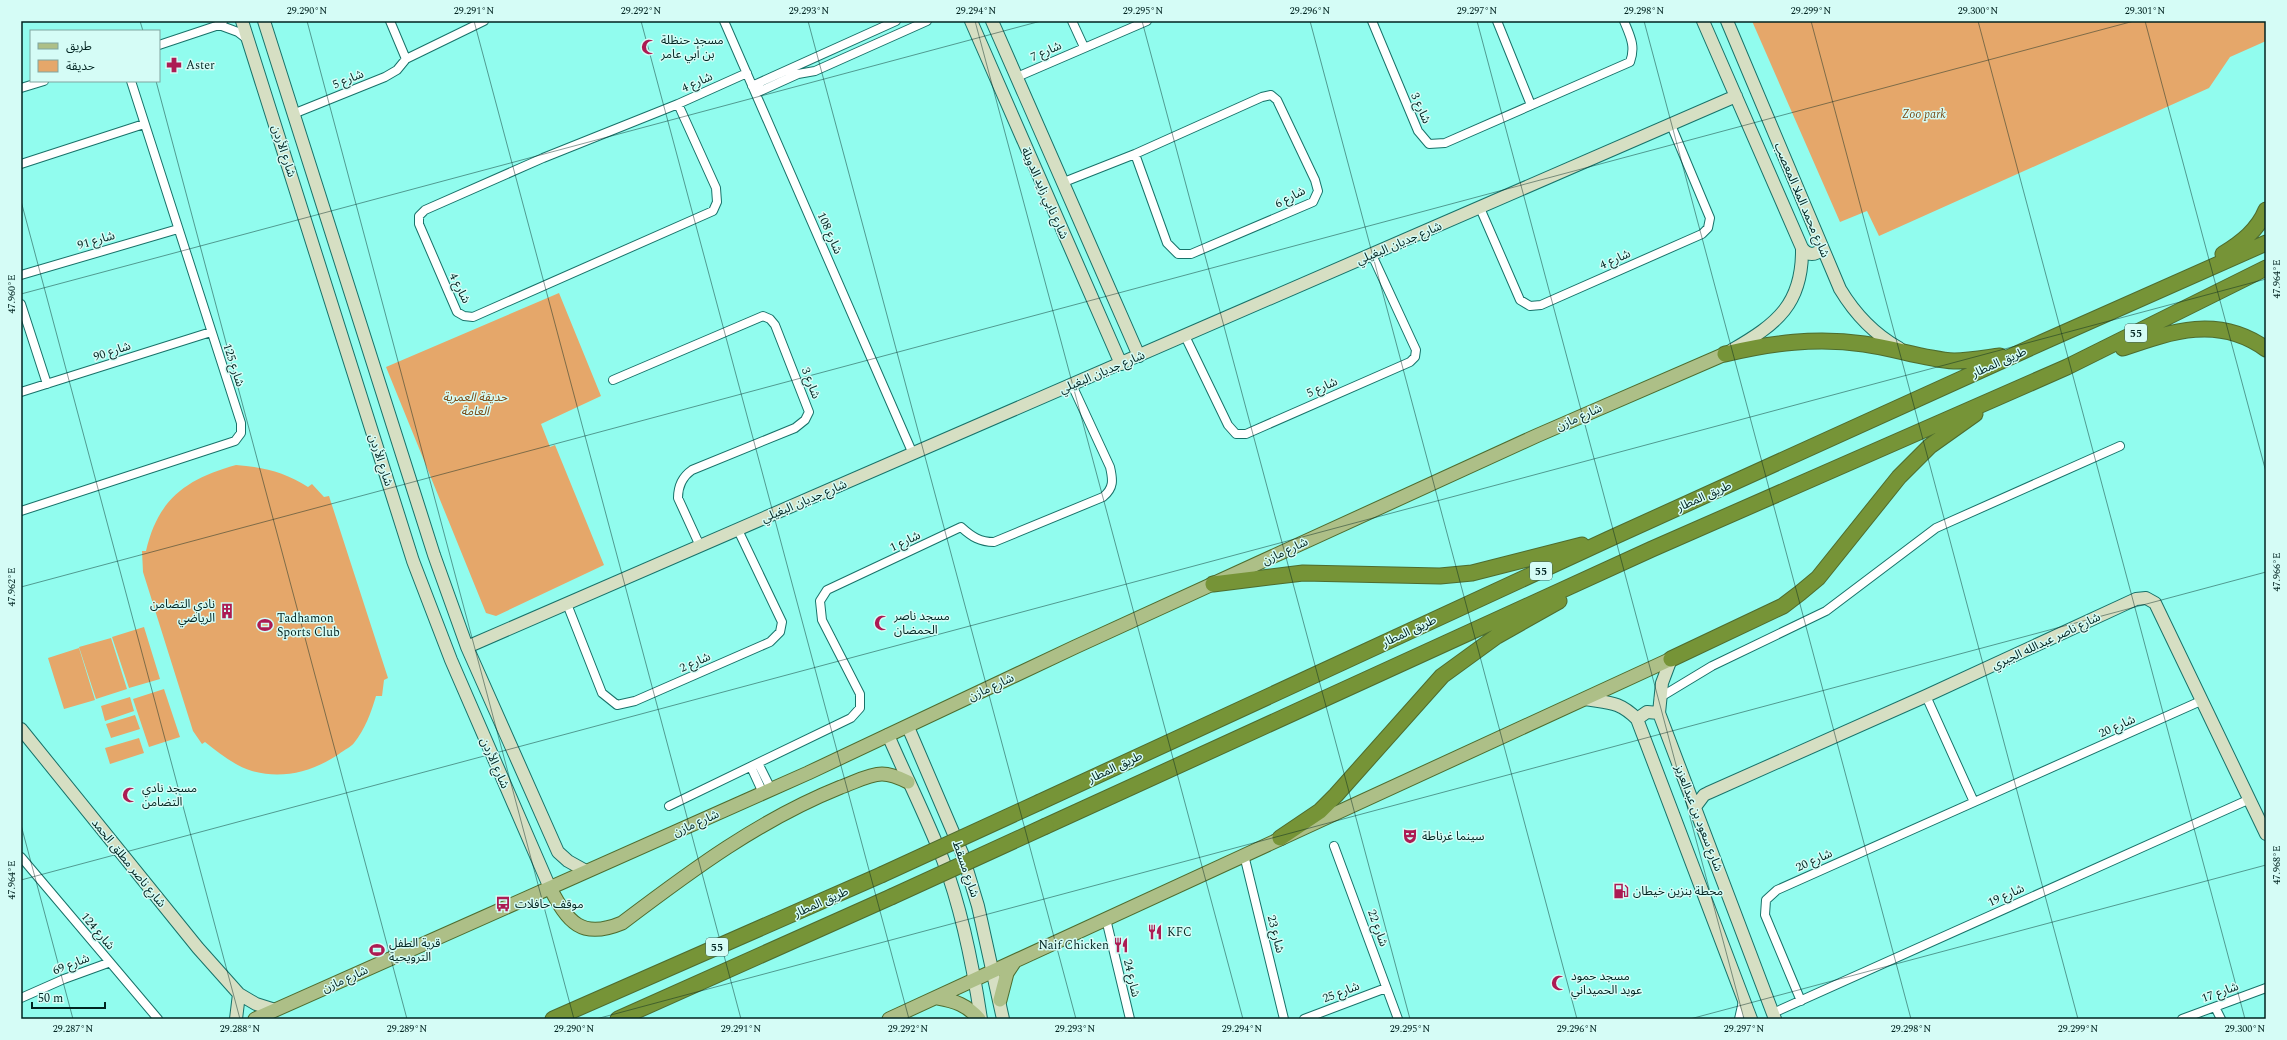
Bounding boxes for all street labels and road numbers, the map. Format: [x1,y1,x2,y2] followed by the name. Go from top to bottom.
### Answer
[1028,36,1065,67] street label: شارع 7
[330,65,367,94] street label: شارع 5
[679,67,716,98] street label: شارع 4
[1405,90,1436,127] street label: شارع 3
[266,122,301,180] street label: شارع الأردن
[1769,140,1834,261] street label: شارع محمد الملا المعصب
[1016,144,1073,242] street label: شارع نابي زايد الدويلة
[1271,182,1309,213] street label: شارع 6
[812,209,847,257] street label: شارع 108
[1353,217,1445,270] street label: شارع جديان البغيلي
[75,226,117,255] street label: شارع 91
[1597,244,1634,275] street label: شارع 4
[444,269,475,307] street label: شارع 4
[2125,324,2147,342] road number: 55
[91,337,133,366] street label: شارع 90
[218,341,249,389] street label: شارع 125
[1968,342,2030,383] street label: طريق المطار
[1056,346,1148,399] street label: شارع جديان البغيلي
[796,365,825,402] street label: شارع 3
[1304,372,1341,403] street label: شارع 5
[1553,399,1605,436] street label: شارع مازن
[363,431,398,489] street label: شارع الأردن
[758,475,850,528] street label: شارع جديان البغيلي
[1673,476,1735,517] street label: طريق المطار
[887,526,924,557] street label: شارع 1
[1259,533,1311,570] street label: شارع مازن
[1530,562,1552,580] road number: 55
[1989,608,2104,675] street label: شارع ناصر عبدالله الجبري
[1378,611,1440,653] street label: طريق المطار
[677,647,714,678] street label: شارع 2
[965,669,1017,706] street label: شارع مازن
[2096,710,2139,743] street label: شارع 20
[475,735,514,792] street label: شارع الأردن
[1084,747,1146,789] street label: طريق المطار
[1669,761,1728,874] street label: شارع سعود بن عبدالعزيز
[670,805,722,842] street label: شارع مازن
[87,815,171,912] street label: شارع ناصر مطلق الحمد
[947,838,984,900] street label: شارع مسقط
[1793,844,1836,877] street label: شارع 20
[1985,879,2028,912] street label: شارع 19
[790,882,852,923] street label: طريق المطار
[1362,907,1393,949] street label: شارع 22
[76,908,119,954] street label: شارع 124
[1262,913,1289,955] street label: شارع 23
[706,938,728,956] road number: 55
[50,949,93,980] street label: شارع 69
[1118,957,1145,999] street label: شارع 24
[319,961,371,998] street label: شارع مازن
[1320,977,1363,1008] street label: شارع 25
[2199,977,2241,1008] street label: شارع 17

